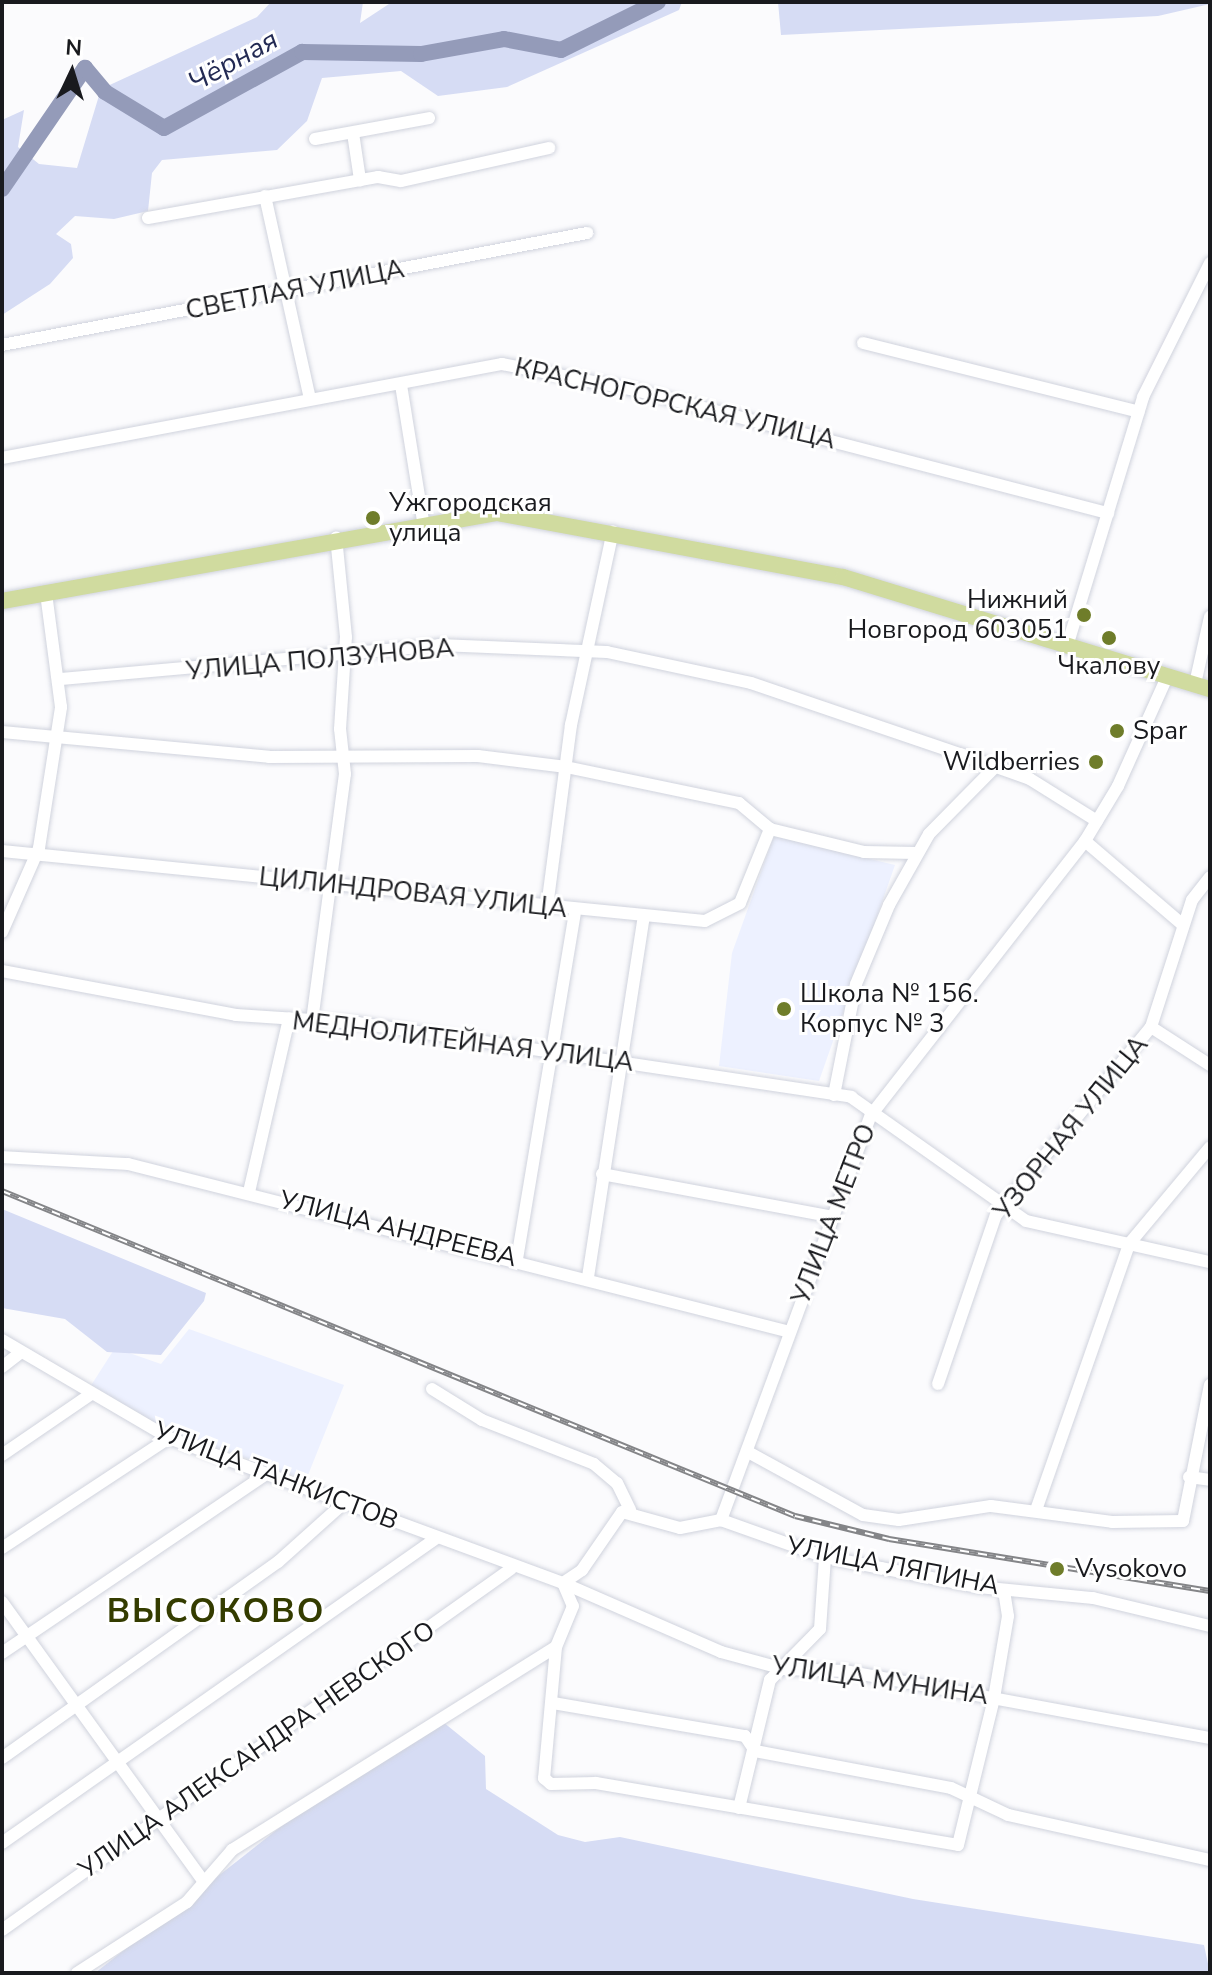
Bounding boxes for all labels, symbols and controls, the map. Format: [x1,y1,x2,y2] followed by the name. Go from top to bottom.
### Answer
[182,23,284,99] water label: Чёрная
[32,32,112,112] north arrow
[64,33,83,64] text: N
[183,254,407,326] street label: СВЕТЛАЯ УЛИЦА
[512,352,838,456] street label: КРАСНОГОРСКАЯ УЛИЦА
[389,487,552,548] place label: Ужгородская улица
[364,509,382,527] marker: Ужгородская улица
[847,584,1068,646] place label: Нижний Новгород 603051
[1075,606,1093,624] marker: Нижний Новгород 603051
[1100,629,1118,647] marker: Чкалову
[185,633,455,687] street label: УЛИЦА ПОЛЗУНОВА
[1058,650,1160,682] place label: Чкалову
[1133,715,1187,747] place label: Spar
[1108,722,1126,740] marker: Spar
[943,746,1080,778] place label: Wildberries
[1087,753,1105,771] marker: Wildberries
[257,861,569,925] street label: ЦИЛИНДРОВАЯ УЛИЦА
[800,978,979,1040] place label: Школа № 156. Корпус № 3
[775,1000,793,1018] marker: Школа № 156. Корпус № 3
[291,1006,635,1078] street label: МЕДНОЛИТЕЙНАЯ УЛИЦА
[987,1030,1155,1226] street label: УЗОРНАЯ УЛИЦА
[785,1120,883,1308] street label: УЛИЦА МЕТРО
[276,1184,520,1274] street label: УЛИЦА АНДРЕЕВА
[150,1415,402,1537] street label: УЛИЦА ТАНКИСТОВ
[784,1530,1002,1602] street label: УЛИЦА ЛЯПИНА
[1075,1553,1187,1585] place label: Vysokovo
[1046,1558,1068,1580] marker: Vysokovo
[107,1592,325,1632] district label: ВЫСОКОВО
[73,1615,441,1885] street label: УЛИЦА АЛЕКСАНДРА НЕВСКОГО
[770,1650,990,1712] street label: УЛИЦА МУНИНА

